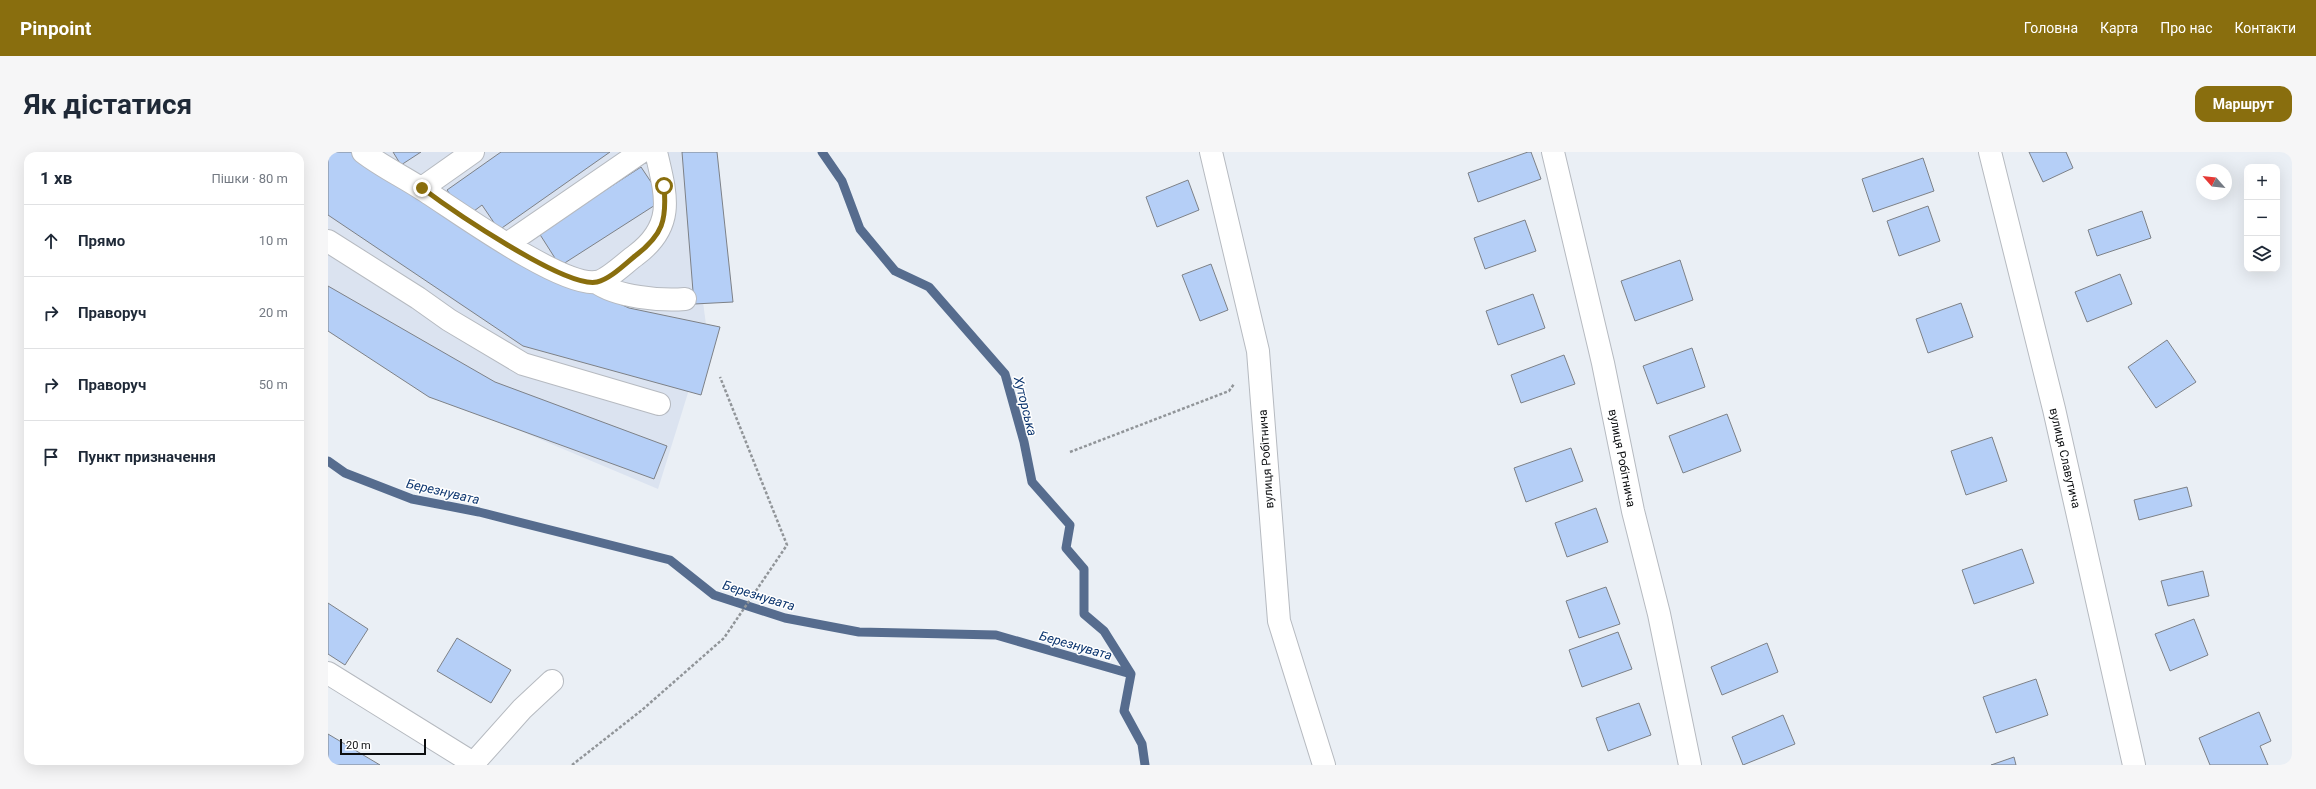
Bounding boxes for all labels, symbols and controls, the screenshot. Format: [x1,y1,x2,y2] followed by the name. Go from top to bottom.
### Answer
[20,17,91,40] text: Pinpoint
[2024,20,2078,36] text: Головна
[2100,20,2138,36] text: Карта
[2160,20,2213,36] text: Про нас
[2235,20,2296,36] text: Контакти
[2195,86,2292,122] button: Маршрут
[24,88,192,121] text: Як дістатися
[2196,164,2232,200] north arrow
[2244,164,2280,272] map controls
[2244,164,2280,200] button: +
[40,168,72,188] text: 1 хв
[211,171,288,186] text: Пішки · 80 m
[655,177,673,195] route start
[413,179,431,197] route end
[2244,200,2280,236] button: −
[40,230,62,252] icon: ahead
[78,232,125,250] text: Прямо
[259,233,288,248] text: 10 m
[2244,236,2280,272] button: layers
[40,302,62,324] icon: right
[78,304,146,322] text: Праворуч
[259,305,288,320] text: 20 m
[40,374,62,396] icon: right
[1011,374,1040,438] water label: Хуторська
[78,376,146,394] text: Праворуч
[259,377,288,392] text: 50 m
[2047,407,2083,509] street label: вулиця Славутича
[1606,408,1638,508] street label: вулиця Робітнича
[1256,409,1276,509] street label: вулиця Робітнича
[40,446,62,468] icon: arrive
[78,448,216,466] text: Пункт призначення
[405,476,481,507] water label: Березнувата
[721,577,797,614] water label: Березнувата
[1038,628,1114,663] water label: Березнувата
[340,737,426,756] scale bar
[346,739,371,752] text: 20 m

